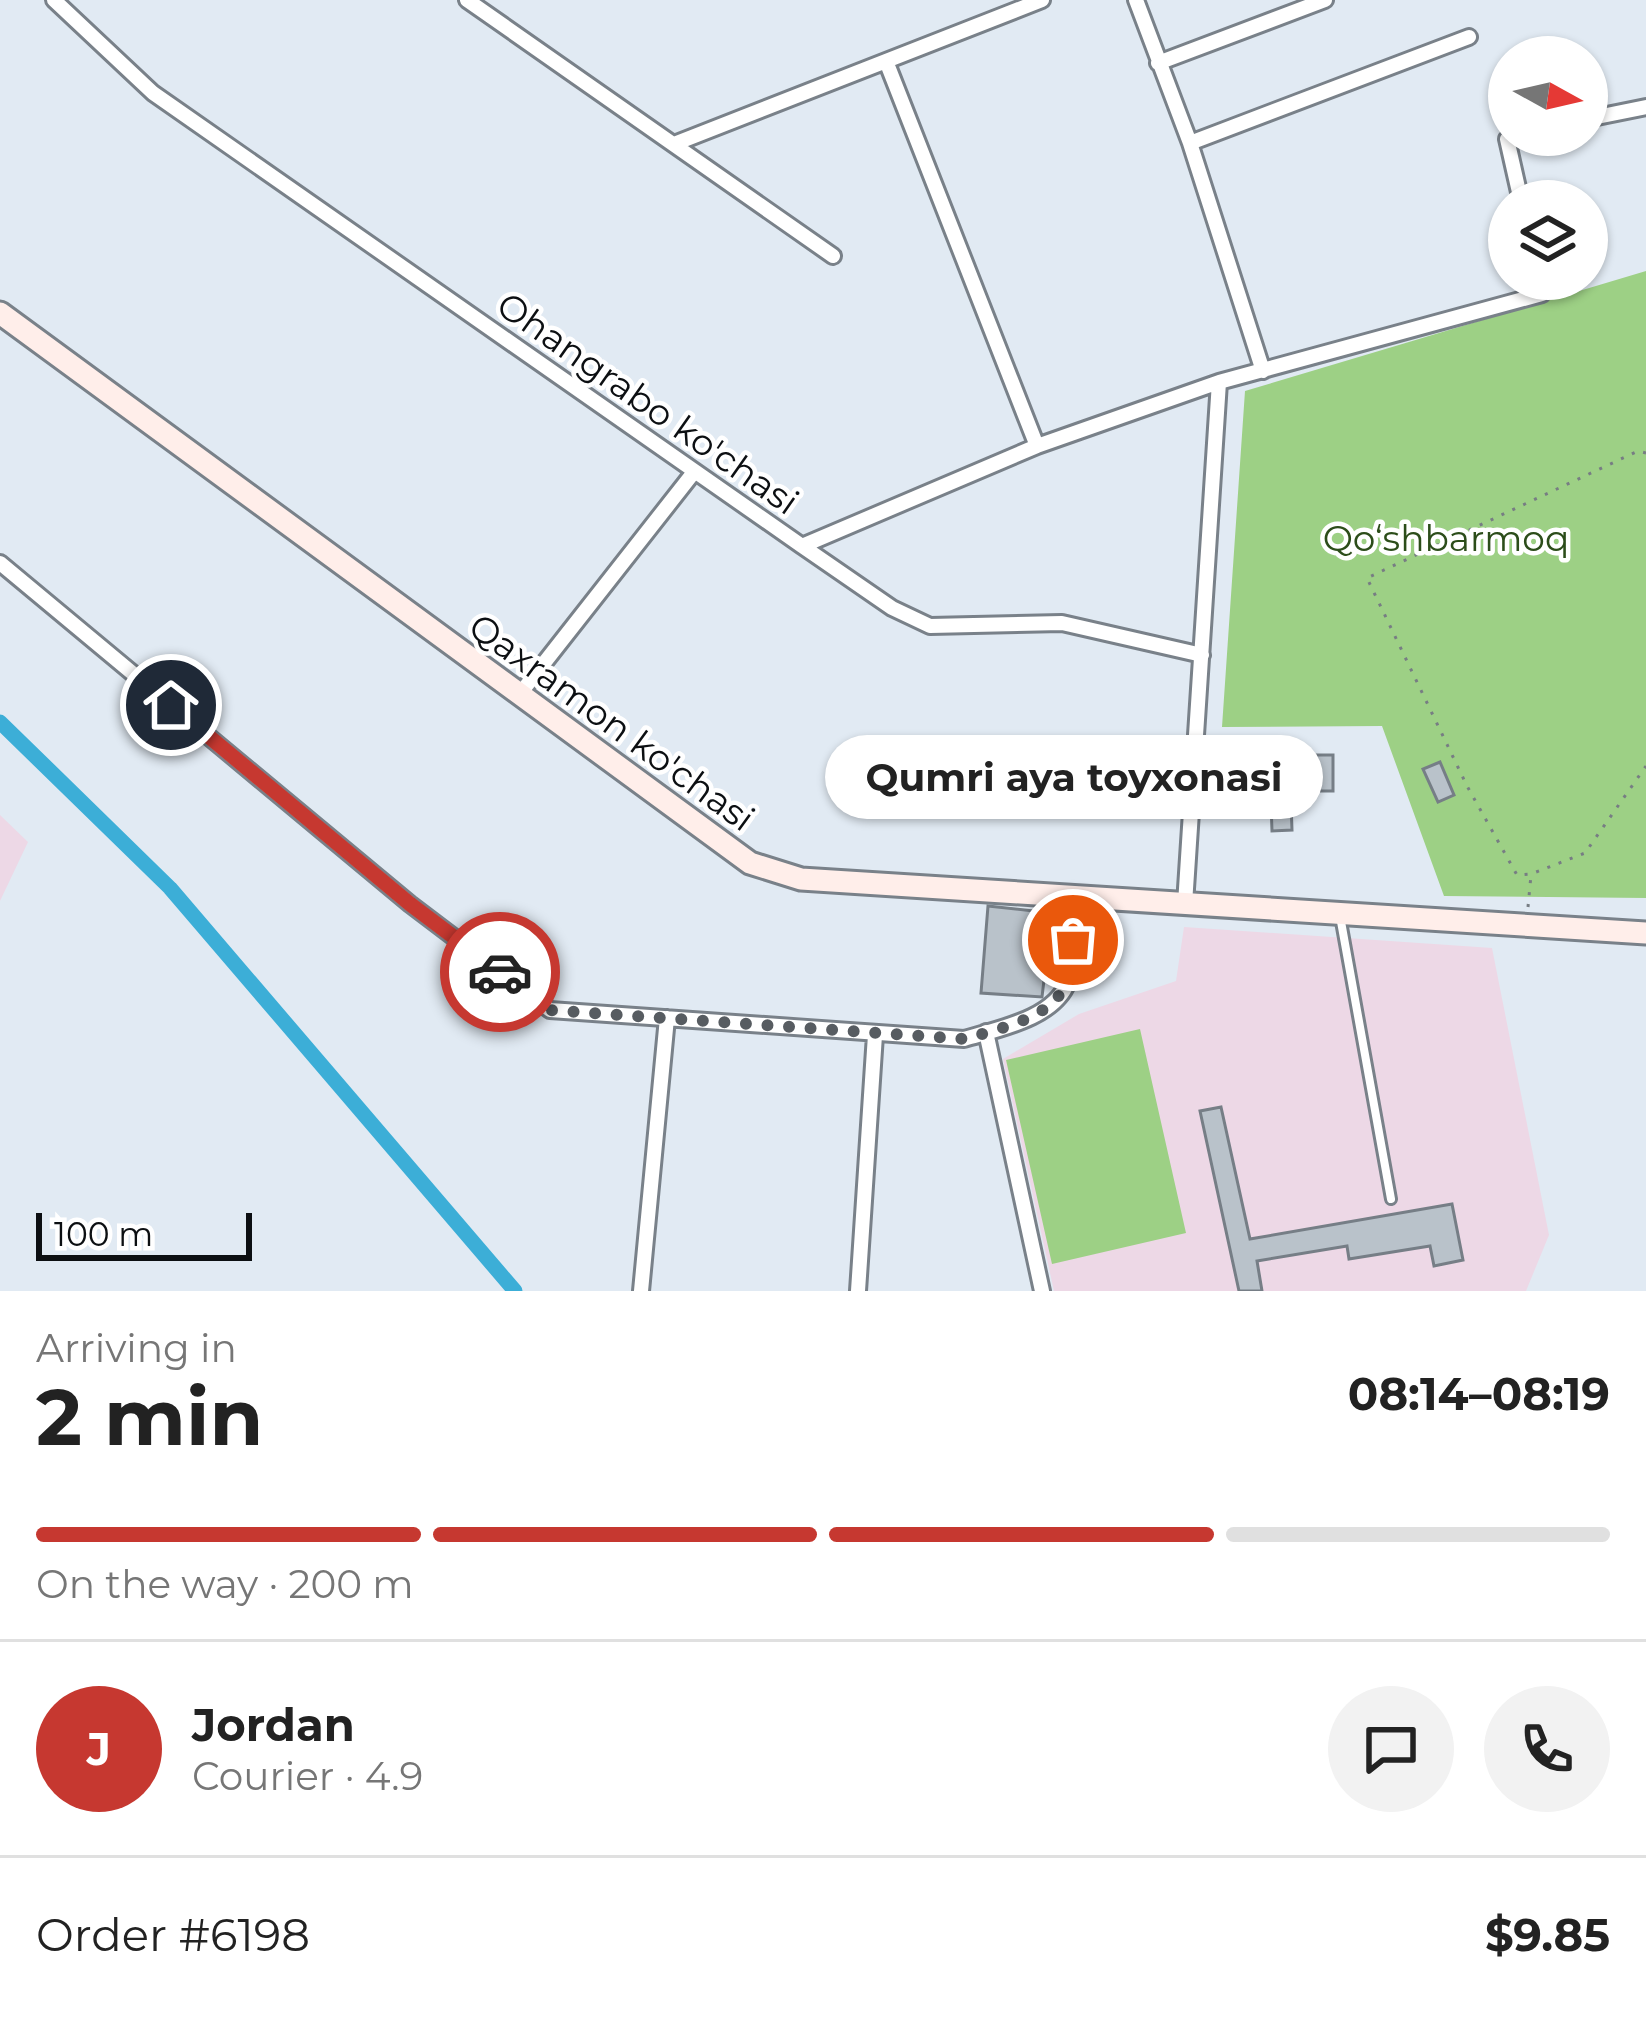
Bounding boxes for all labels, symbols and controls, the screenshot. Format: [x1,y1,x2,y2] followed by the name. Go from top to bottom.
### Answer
[1488,36,1608,156] north arrow
[1488,36,1608,300] map controls
[1488,180,1608,300] button: layers
[489,282,807,524] street label: Ohangrabo ko'chasi
[1323,516,1569,560] park label: Qo‘shbarmoq
[461,604,763,840] street label: Qaxramon ko'chasi
[120,654,222,756] pin
[138,672,204,738] icon: home
[824,736,1322,820] callout: Qumri aya toyxonasi
[866,753,1282,801] text: Qumri aya toyxonasi
[1022,889,1124,991] pin
[1040,907,1106,973] icon: bag
[440,912,560,1032] courier
[467,939,533,1005] icon: car
[36,1207,252,1260] scale bar
[54,1214,153,1254] text: 100 m
[36,1324,237,1372] text: Arriving in
[1348,1366,1610,1421] text: 08:14–08:19
[36,1369,263,1465] text: 2 min
[36,1560,414,1608] text: On the way · 200 m
[1328,1686,1454,1812] button: chat
[1484,1686,1610,1812] button: phone
[192,1697,355,1752] text: Jordan
[87,1721,111,1776] text: J
[192,1752,423,1800] text: Courier · 4.9
[36,1907,310,1962] text: Order #6198
[1485,1907,1610,1962] text: $9.85

